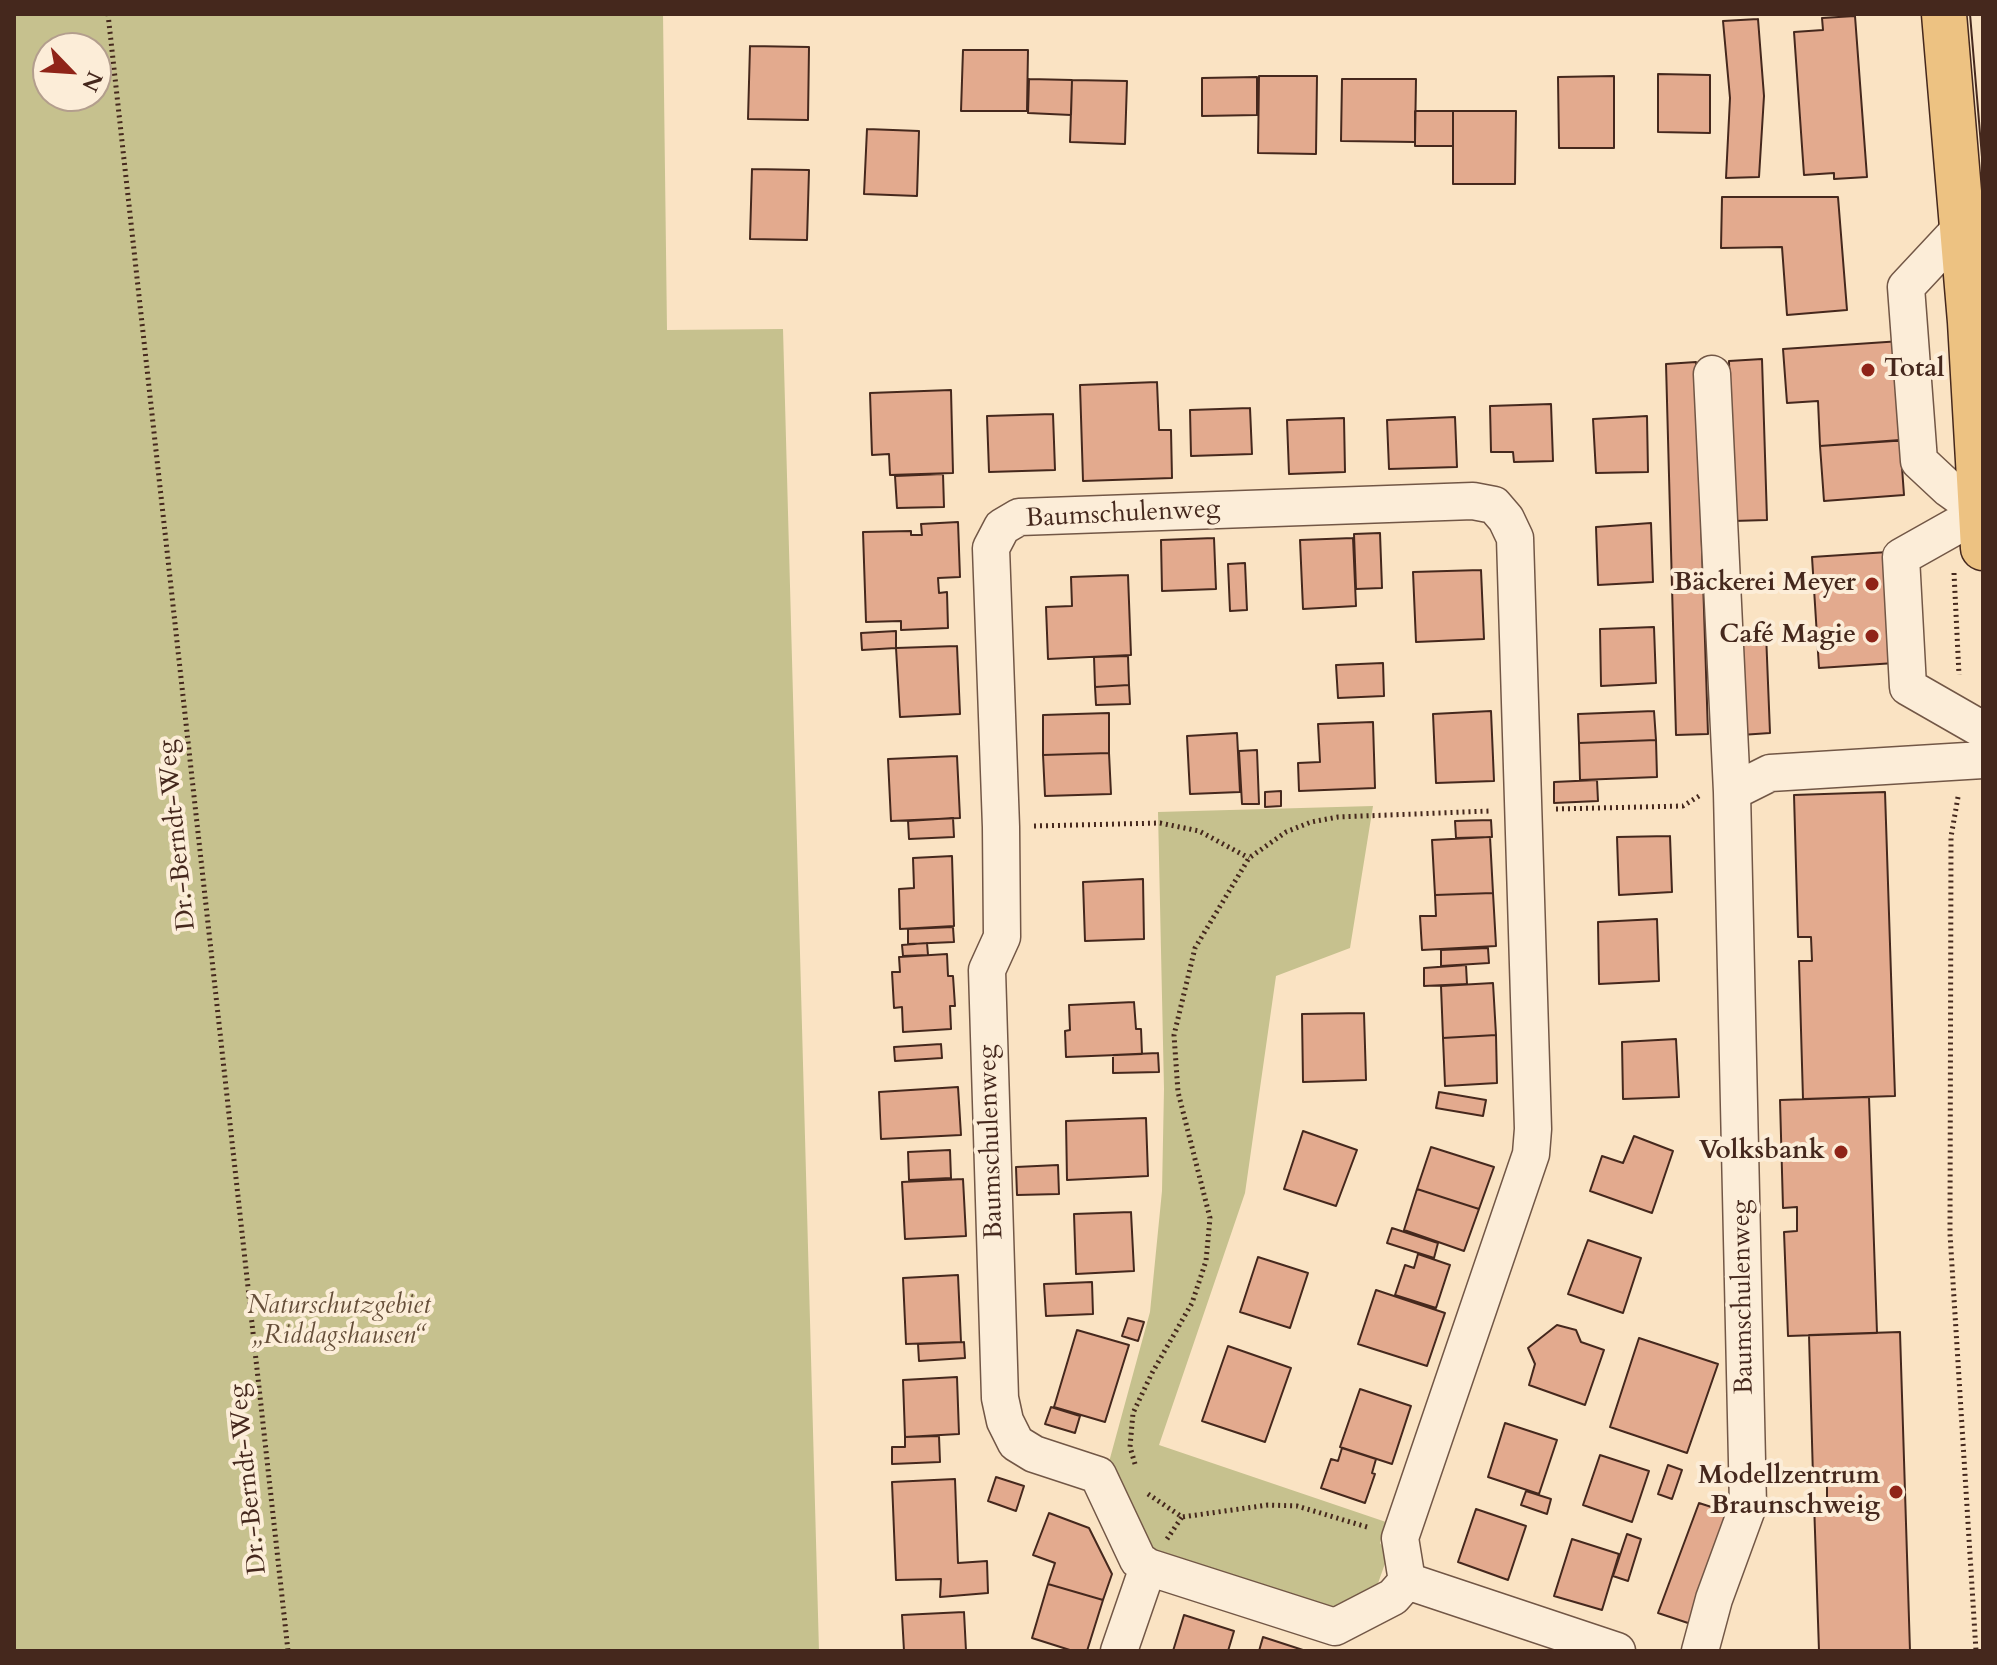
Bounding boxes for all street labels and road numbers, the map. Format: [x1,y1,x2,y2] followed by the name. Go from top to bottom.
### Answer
[1025,494,1221,536] street label: Baumschulenweg
[152,738,204,932] street label: Dr.-Berndt-Weg
[973,1044,1011,1240] street label: Baumschulenweg
[1727,1199,1761,1395] street label: Baumschulenweg
[223,1382,275,1576] street label: Dr.-Berndt-Weg

